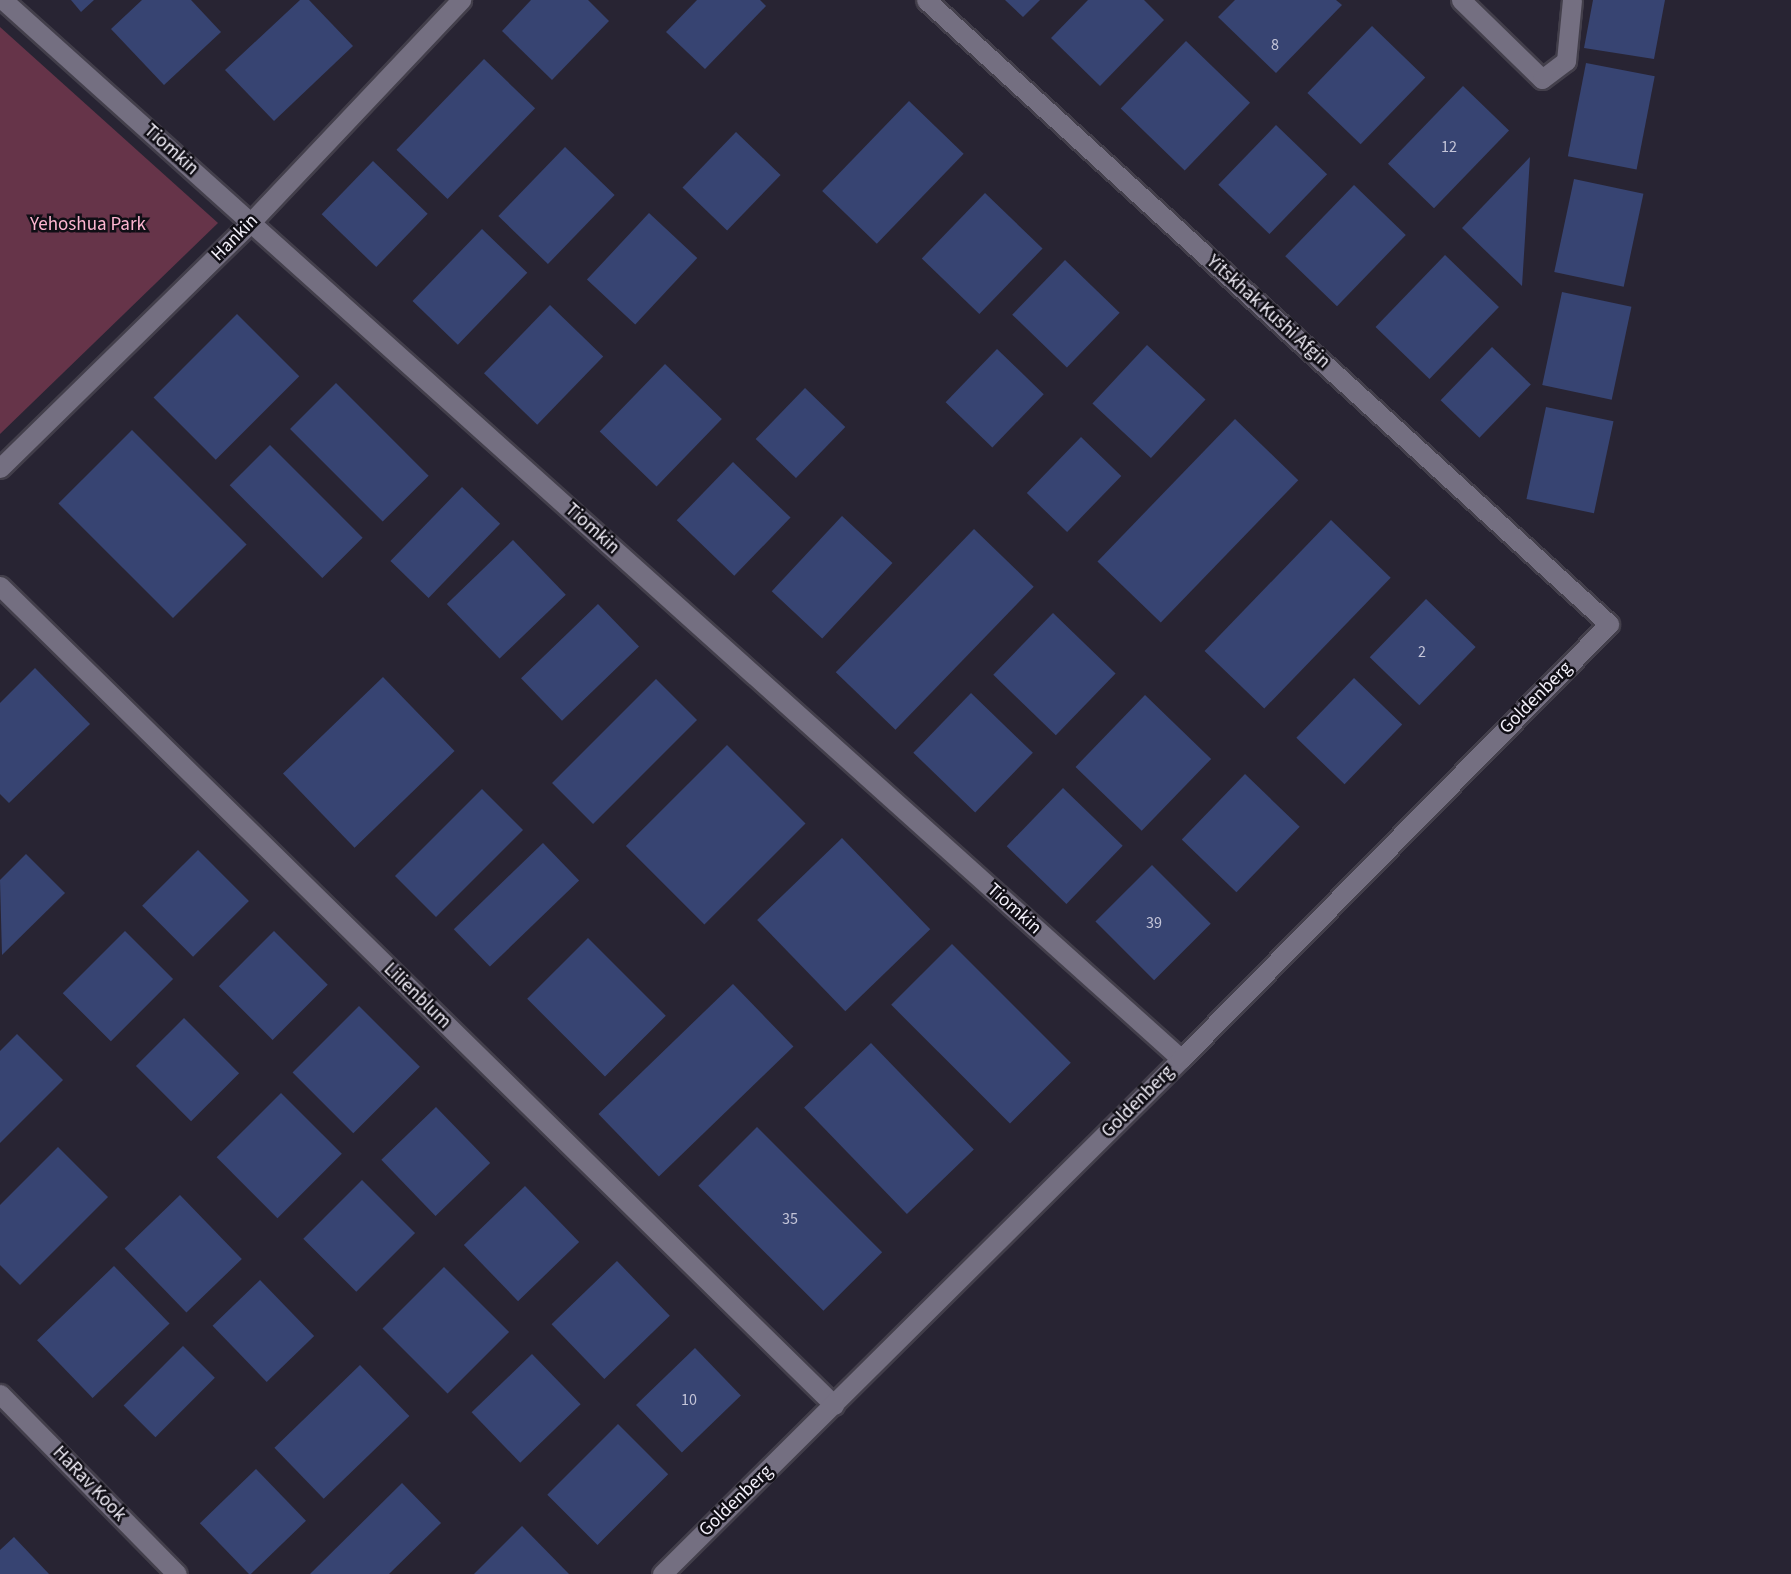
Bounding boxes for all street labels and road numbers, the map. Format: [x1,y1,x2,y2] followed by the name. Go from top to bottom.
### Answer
[139,120,203,180] street label: Tiomkin
[207,210,263,266] street label: Hankin
[1202,251,1334,373] street label: Yitskhak Kushi Afgin
[560,499,624,559] street label: Tiomkin
[1495,657,1577,739] street label: Goldenberg
[982,879,1046,939] street label: Tiomkin
[379,958,455,1034] street label: Lilienblum
[1097,1061,1179,1143] street label: Goldenberg
[48,1442,130,1526] street label: HaRav Kook
[695,1460,777,1542] street label: Goldenberg

